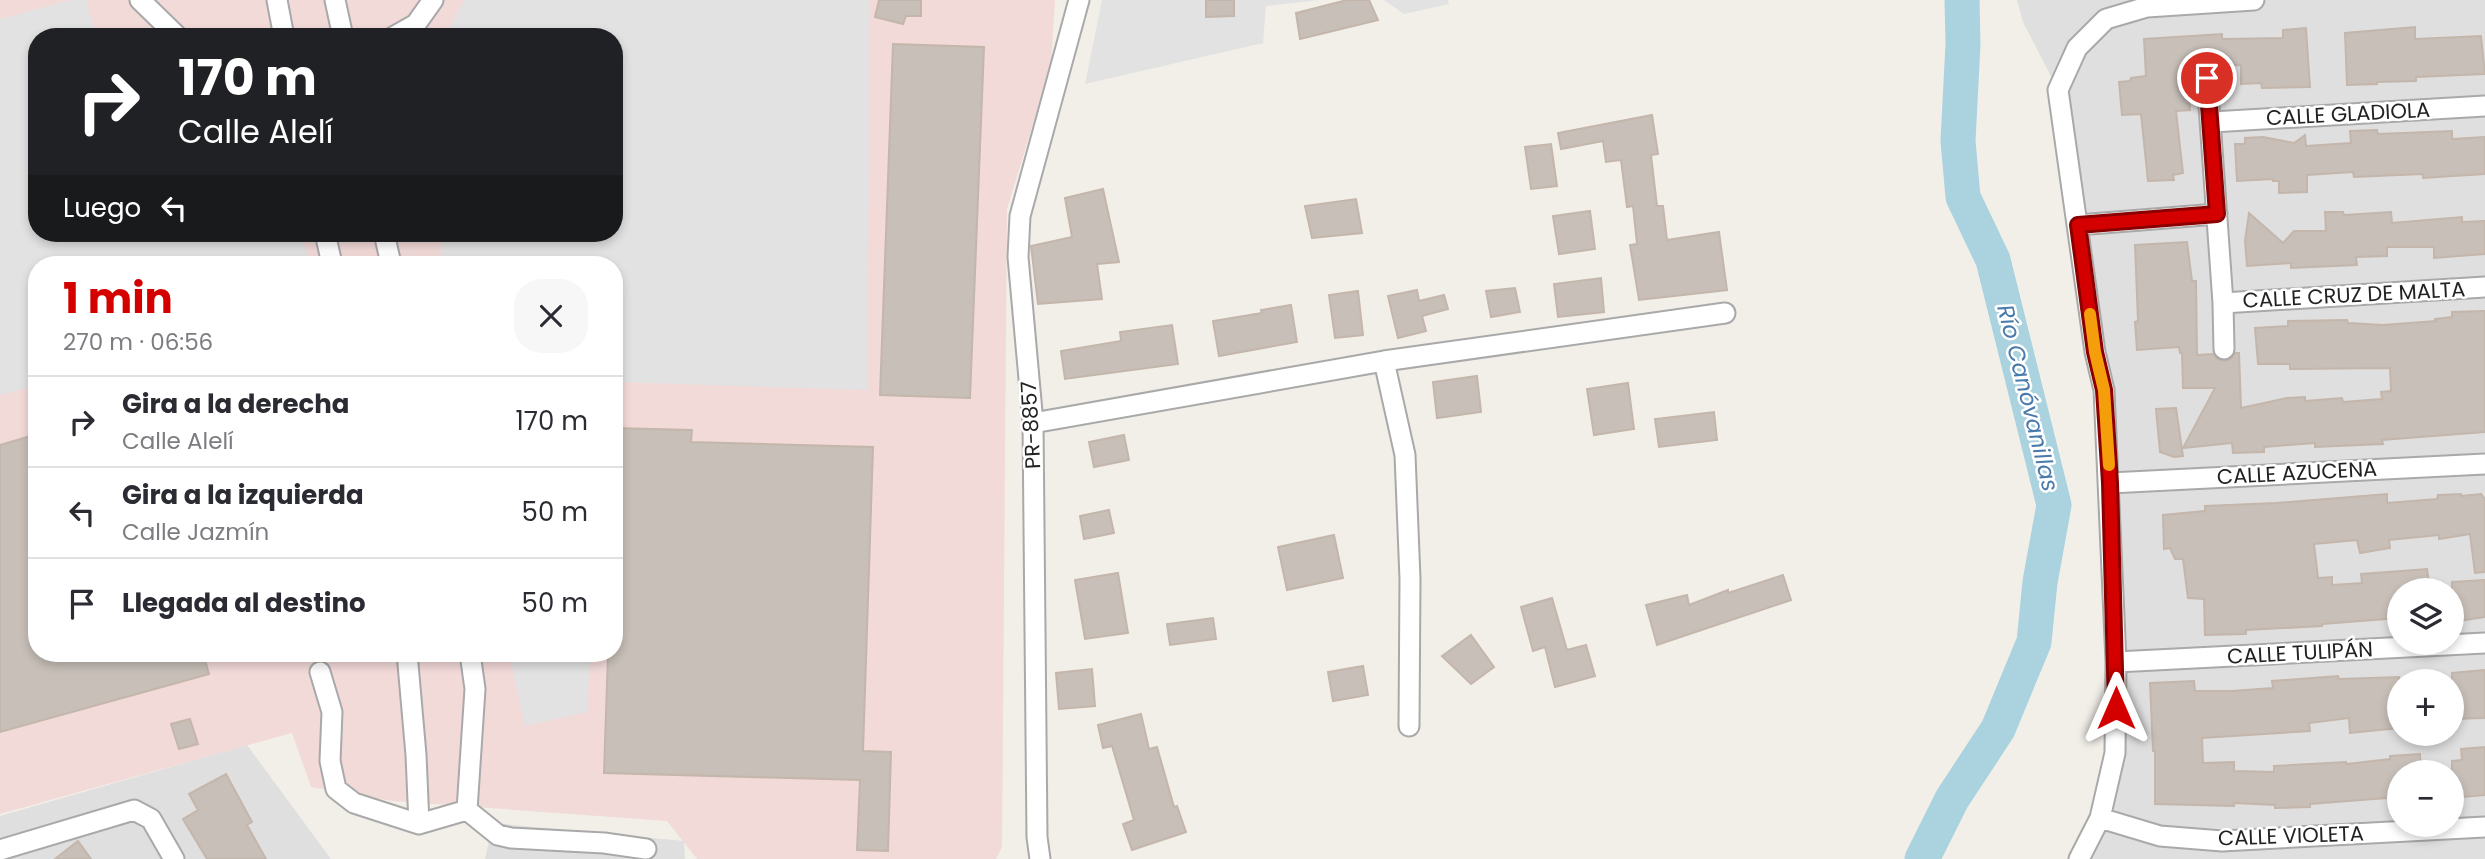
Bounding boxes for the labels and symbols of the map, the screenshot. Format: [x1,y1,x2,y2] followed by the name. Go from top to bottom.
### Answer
[2177,48,2237,108] pin
[2265,95,2431,132] street label: CALLE GLADIOLA
[2242,274,2466,315] street label: CALLE CRUZ DE MALTA
[1989,301,2067,495] water label: Río Canóvanillas
[1014,380,1047,470] street label: PR-8857
[2216,454,2378,491] street label: CALLE AZUCENA
[2226,634,2374,671] street label: CALLE TULIPÁN
[2079,671,2153,745] position arrow
[2217,818,2365,853] street label: CALLE VIOLETA

